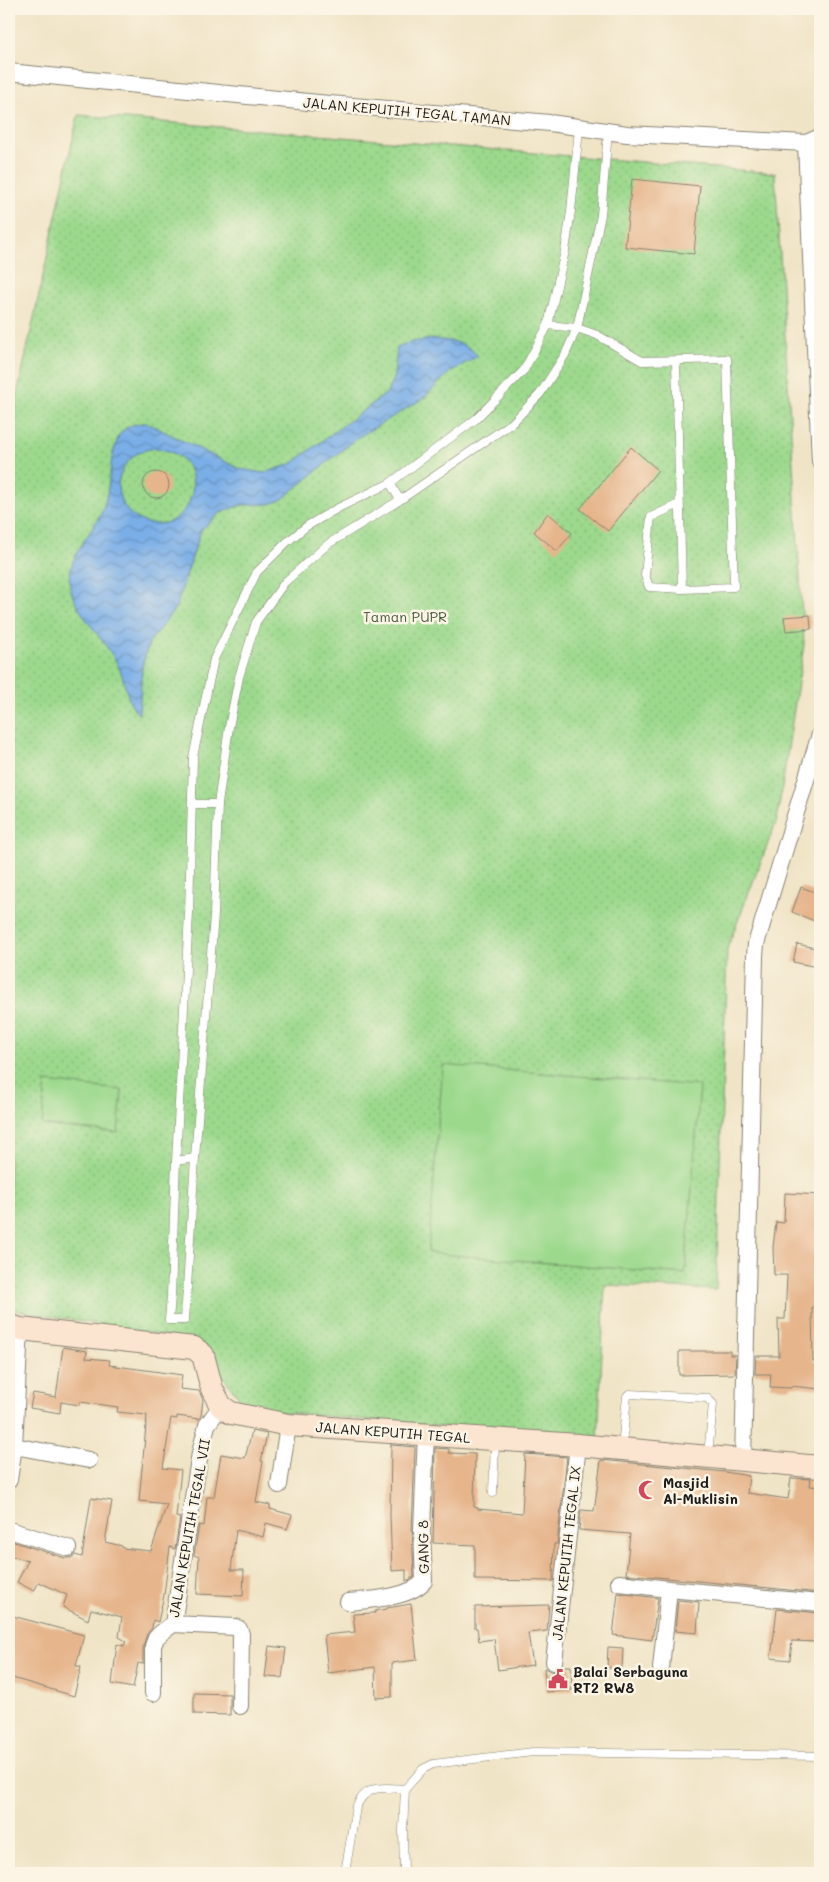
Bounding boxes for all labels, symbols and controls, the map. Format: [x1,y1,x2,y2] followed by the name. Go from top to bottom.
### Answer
[302,92,512,130] street label: JALAN KEPUTIH TEGAL TAMAN
[363,607,447,626] park label: Taman PUPR
[315,1417,472,1447] street label: JALAN KEPUTIH TEGAL
[164,1437,214,1619] street label: JALAN KEPUTIH TEGAL VII
[547,1465,585,1641] street label: JALAN KEPUTIH TEGAL IX
[663,1473,738,1508] place label: Masjid Al-Muklisin
[637,1479,659,1501] mosque icon: Masjid Al-Muklisin
[413,1520,433,1574] street label: GANG 8
[573,1662,688,1697] place label: Balai Serbaguna RT2 RW8
[547,1668,569,1690] public building icon: Balai Serbaguna RT2 RW8

